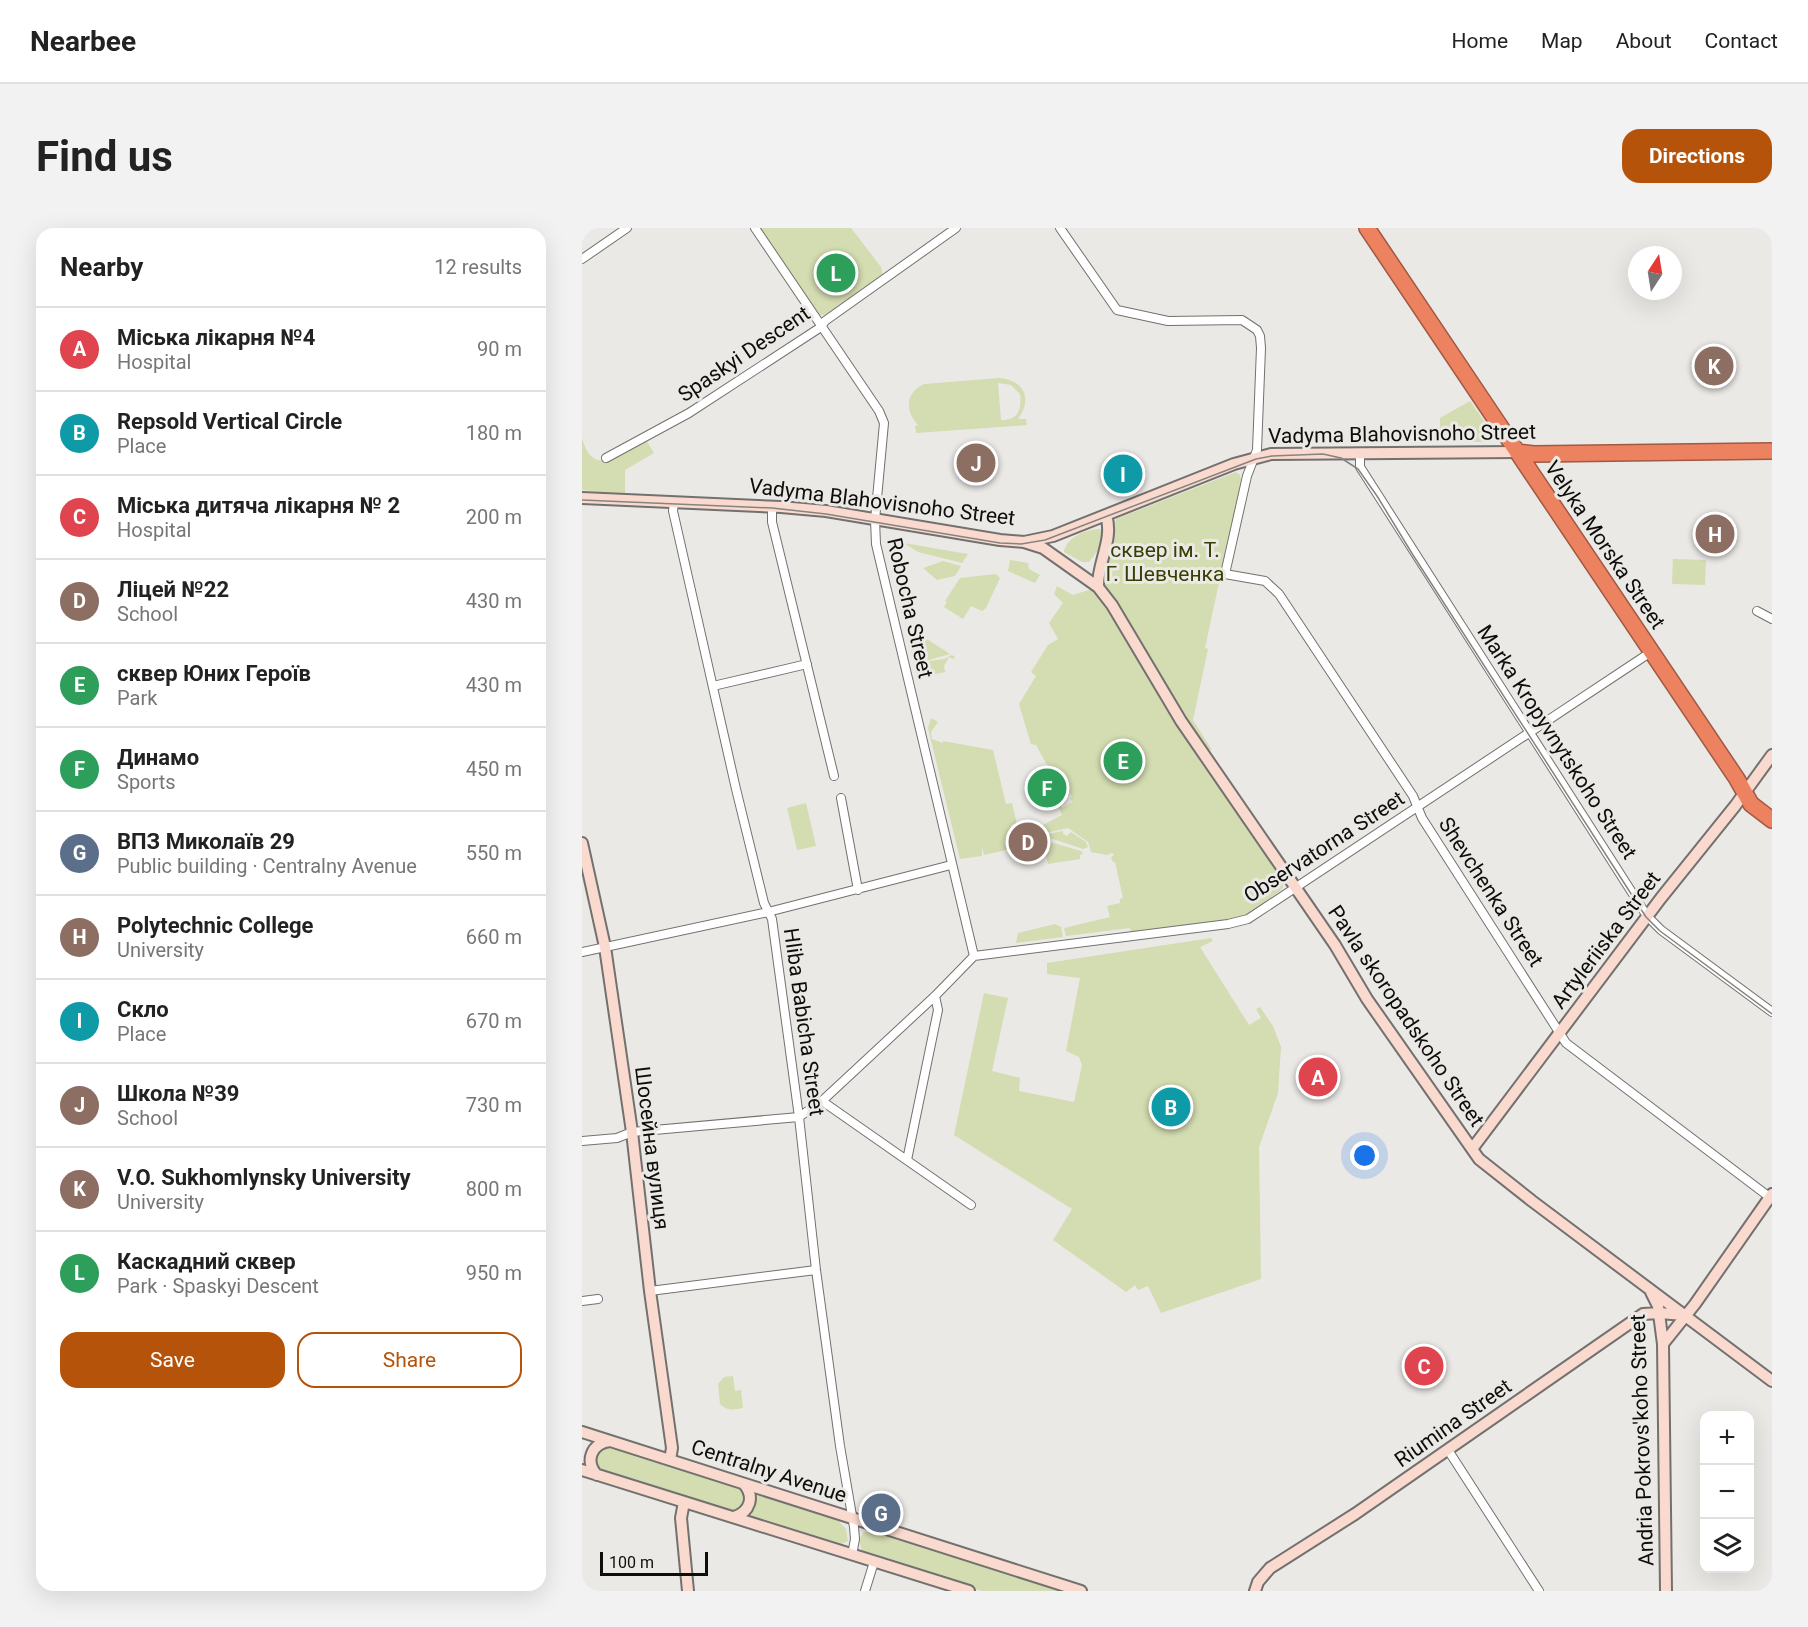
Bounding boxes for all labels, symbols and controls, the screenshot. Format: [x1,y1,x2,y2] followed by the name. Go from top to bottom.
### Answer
[30,25,136,58] text: Nearbee
[1452,29,1508,53] text: Home
[1541,29,1583,53] text: Map
[1616,29,1672,53] text: About
[1705,29,1778,53] text: Contact
[1622,129,1772,183] button: Directions
[36,132,173,181] text: Find us
[1628,246,1682,300] north arrow
[816,250,856,296] pin: L
[60,252,143,282] text: Nearby
[434,255,522,279] text: 12 results
[674,301,815,407] street label: Spaskyi Descent
[117,325,315,350] text: Міська лікарня №4
[73,337,86,361] text: A
[477,337,522,361] text: 90 m
[1694,344,1734,388] pin: K
[117,350,191,374] text: Hospital
[117,409,342,434] text: Repsold Vertical Circle
[1268,420,1536,448] street label: Vadyma Blahovisnoho Street
[73,421,86,445] text: B
[466,421,522,445] text: 180 m
[117,434,166,458] text: Place
[956,440,996,486] pin: J
[1104,452,1142,496] pin: I
[1540,456,1670,634] street label: Velyka Morska Street
[748,474,1017,530] street label: Vadyma Blahovisnoho Street
[117,493,400,518] text: Міська дитяча лікарня № 2
[73,505,86,529] text: C
[466,505,522,529] text: 200 m
[1696,512,1734,556] pin: H
[117,518,191,542] text: Hospital
[882,535,938,681] street label: Robocha Street
[1106,538,1224,586] park label: сквер ім. Т. Г. Шевченка
[117,577,229,602] text: Ліцей №22
[73,589,86,613] text: D
[466,589,522,613] text: 430 m
[117,602,178,626] text: School
[1472,621,1642,864] street label: Marka Kropyvnytskoho Street
[117,661,311,686] text: сквер Юних Героїв
[74,673,85,697] text: E
[466,673,522,697] text: 430 m
[117,686,157,710] text: Park
[1104,738,1142,784] pin: E
[117,745,199,770] text: Динамо
[74,757,85,781] text: F
[466,757,522,781] text: 450 m
[1028,766,1066,810] pin: F
[117,770,176,794] text: Sports
[1239,786,1409,908] street label: Observatorna Street
[1434,813,1548,971] street label: Shevchenka Street
[1008,820,1048,864] pin: D
[117,829,295,854] text: ВПЗ Миколаїв 29
[73,841,86,865] text: G
[466,841,522,865] text: 550 m
[117,854,417,878] text: Public building · Centralny Avenue
[1547,867,1665,1013] street label: Artyleriiska Street
[1323,901,1489,1131] street label: Pavla skoropadskoho Street
[117,913,313,938] text: Polytechnic College
[72,925,87,949] text: H
[466,925,522,949] text: 660 m
[779,926,829,1118] street label: Hliba Babicha Street
[117,938,204,962] text: University
[117,997,169,1022] text: Скло
[77,1009,82,1033] text: I
[466,1009,522,1033] text: 670 m
[117,1022,166,1046] text: Place
[1298,1054,1338,1100] pin: A
[630,1065,674,1231] street label: Шосейна вулиця
[117,1081,239,1106] text: Школа №39
[1152,1084,1190,1130] pin: B
[74,1093,85,1117] text: J
[466,1093,522,1117] text: 730 m
[117,1106,178,1130] text: School
[1350,1141,1379,1170] your location
[117,1165,411,1190] text: V.O. Sukhomlynsky University
[73,1177,86,1201] text: K
[466,1177,522,1201] text: 800 m
[117,1190,204,1214] text: University
[117,1249,296,1274] text: Каскадний сквер
[74,1261,85,1285] text: L
[466,1261,522,1285] text: 950 m
[117,1274,319,1298] text: Park · Spaskyi Descent
[1626,1314,1658,1566] street label: Andria Pokrovs'koho Street
[60,1332,285,1388] button: Save
[297,1332,522,1388] button: Share
[1404,1344,1444,1388] pin: C
[1390,1374,1516,1472] street label: Riumina Street
[1700,1411,1754,1573] map controls
[1700,1411,1754,1465] button: +
[688,1435,850,1507] street label: Centralny Avenue
[1700,1465,1754,1519] button: −
[862,1490,900,1536] pin: G
[1700,1519,1754,1573] button: layers
[600,1549,708,1576] scale bar
[609,1553,654,1572] text: 100 m

